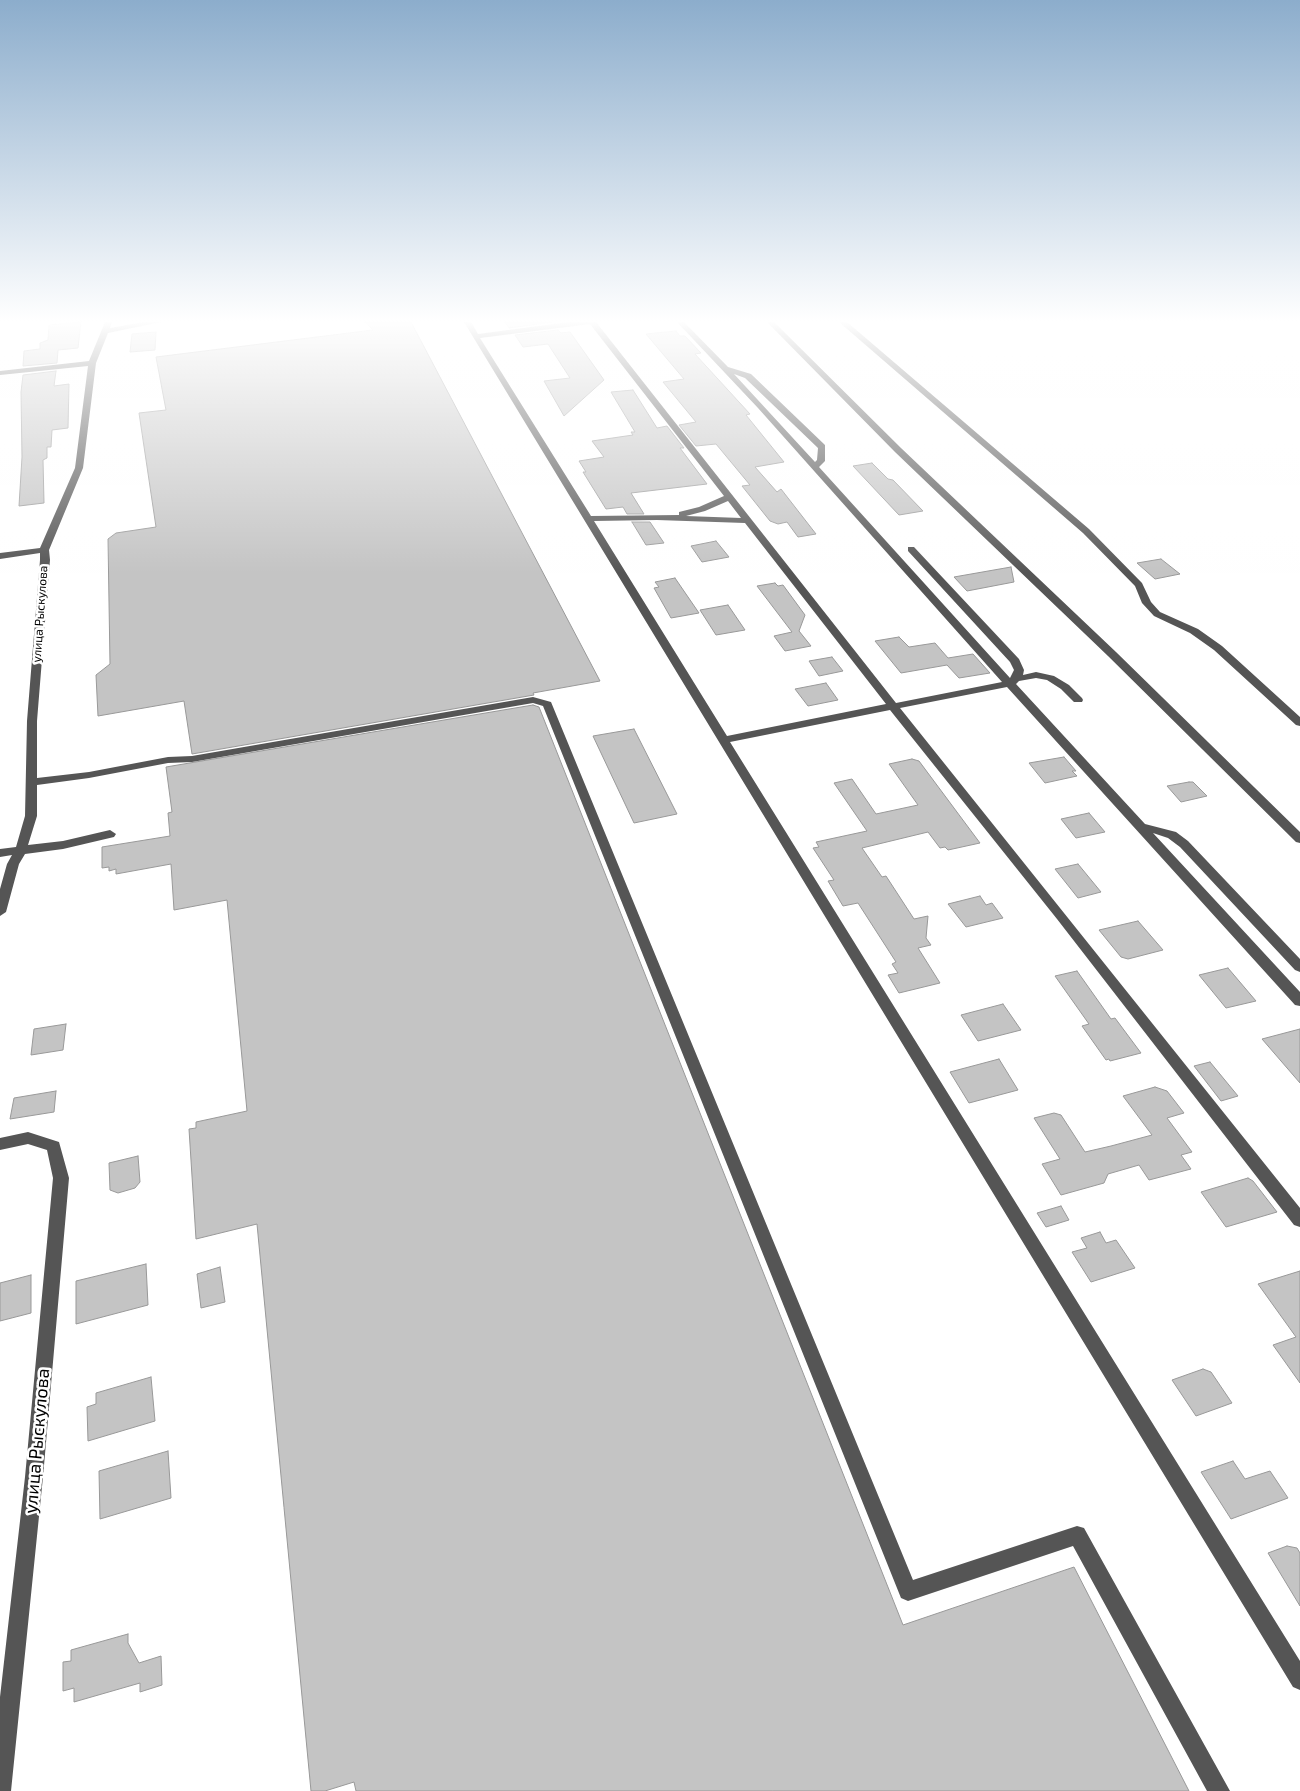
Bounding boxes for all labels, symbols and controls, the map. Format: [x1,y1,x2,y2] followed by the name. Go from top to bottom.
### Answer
[29,565,51,663] street label: улица Рыскулова
[20,1368,54,1514] street label: улица Рыскулова

